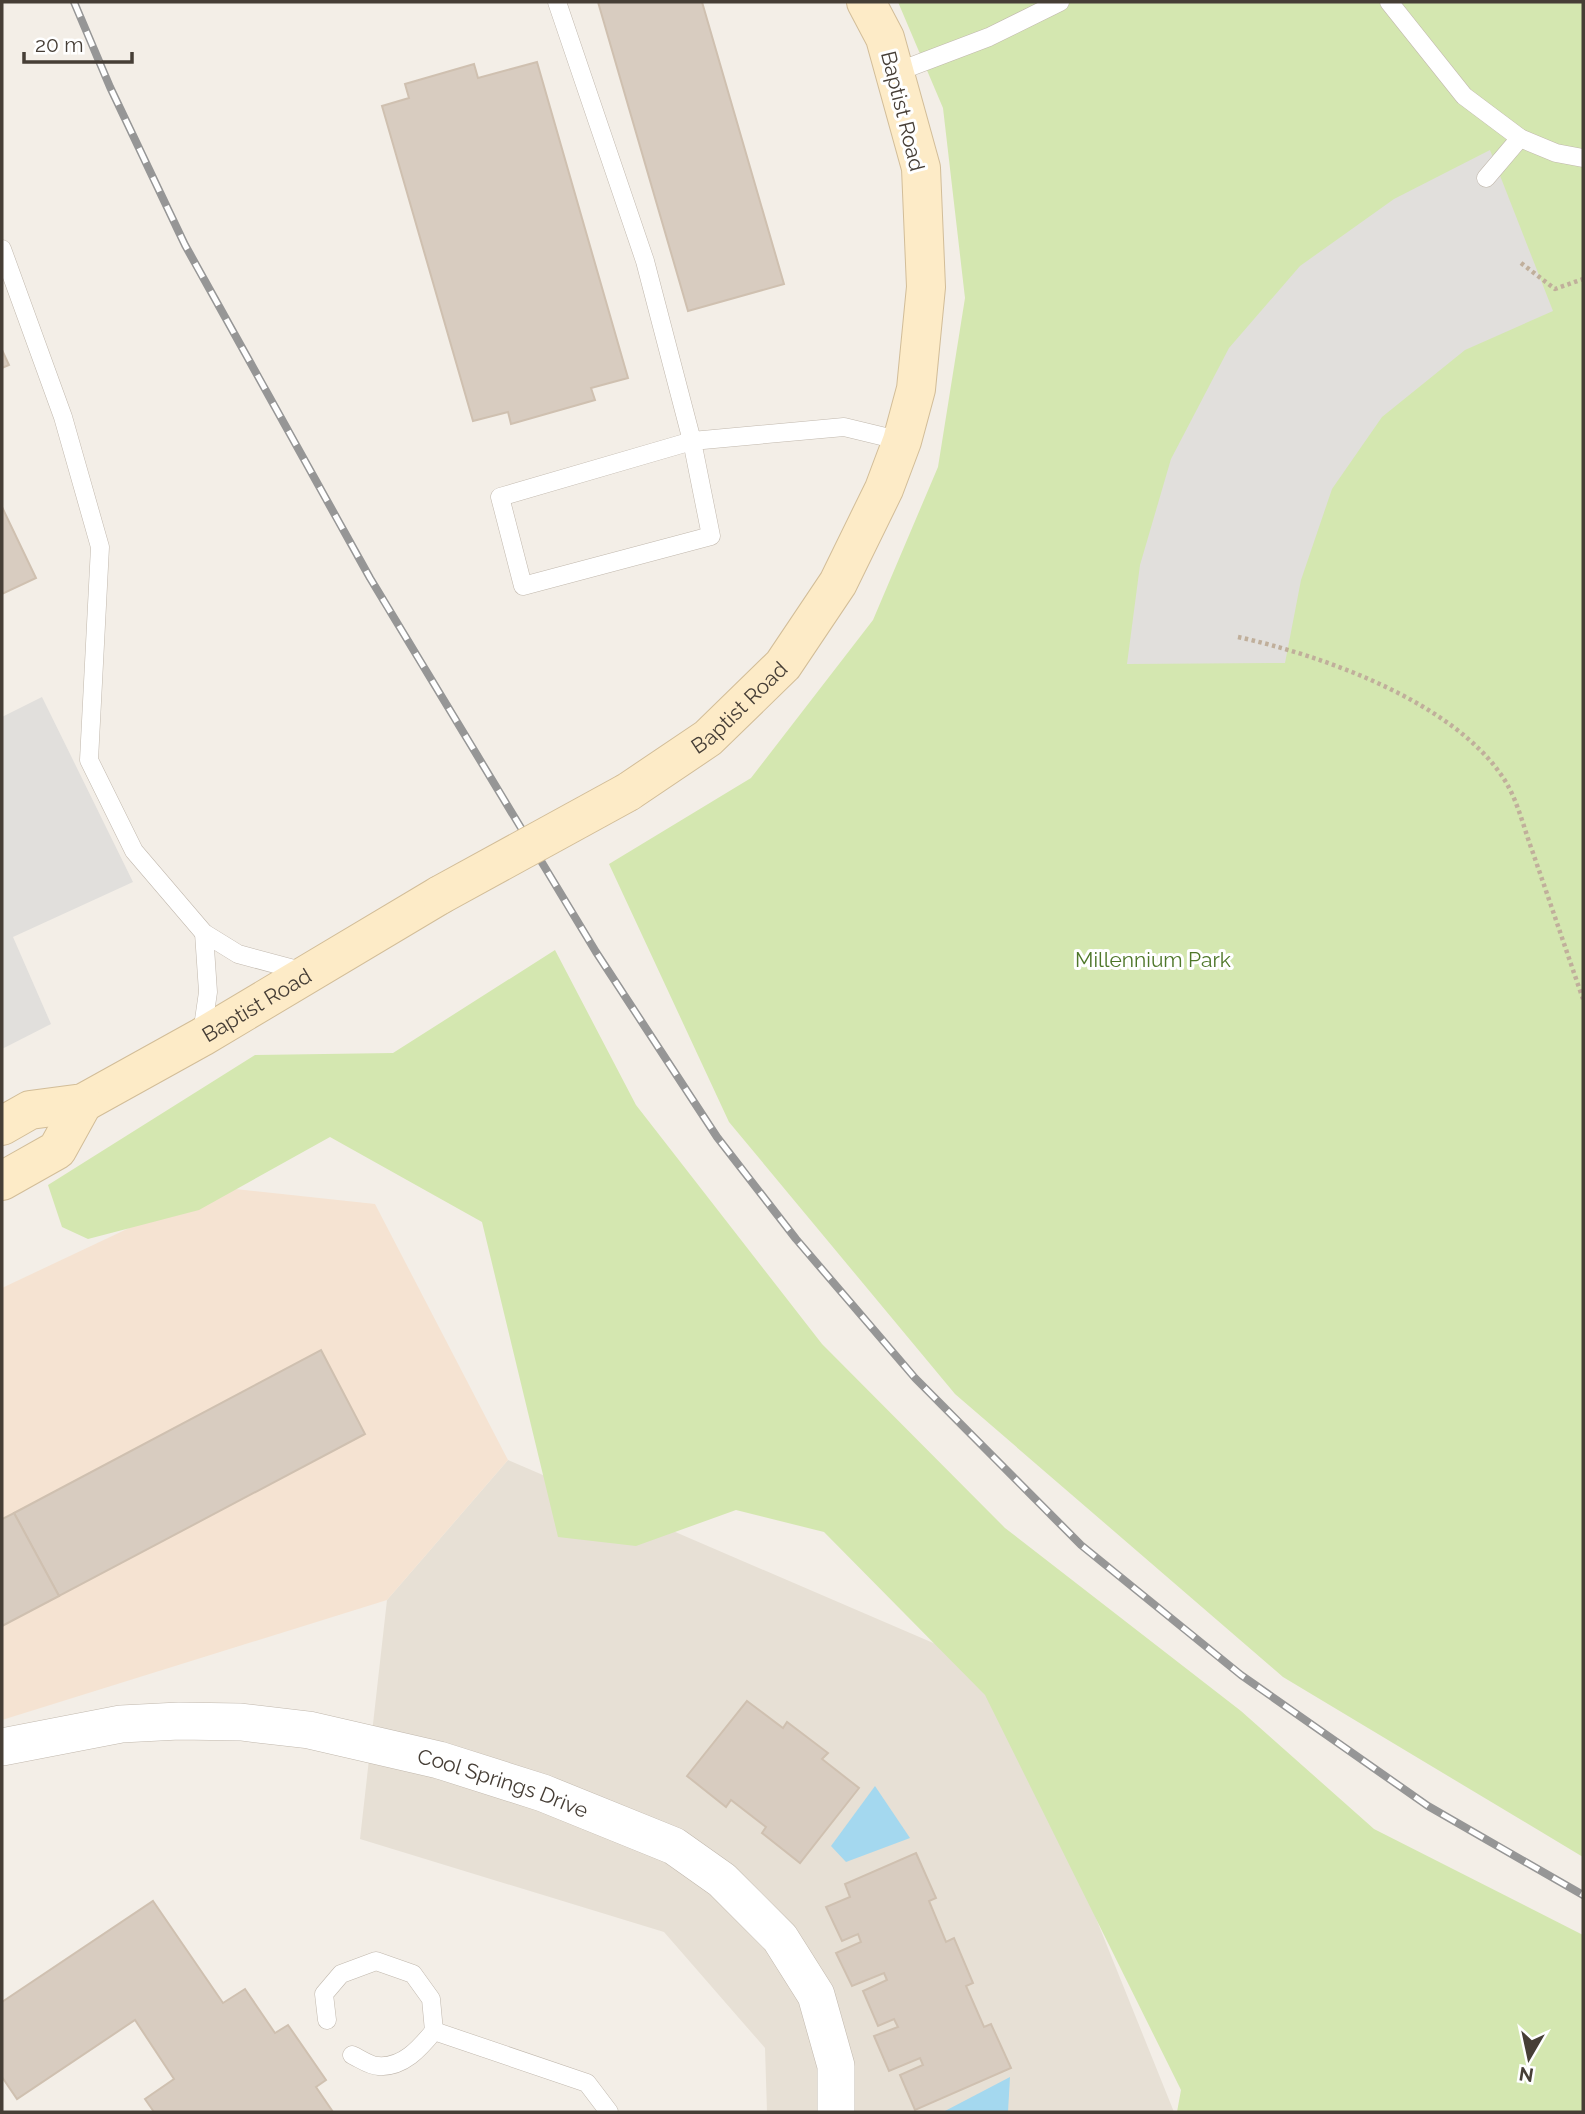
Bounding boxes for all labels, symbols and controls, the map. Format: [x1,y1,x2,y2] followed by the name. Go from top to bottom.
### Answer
[24,21,133,65] scale bar
[35,32,83,57] text: 20 m
[876,48,930,174] street label: Baptist Road
[686,656,792,758] street label: Baptist Road
[1075,947,1231,972] park label: Millennium Park
[197,962,315,1047] street label: Baptist Road
[415,1743,592,1823] street label: Cool Springs Drive
[1494,2023,1564,2093] north arrow
[1517,2063,1535,2087] text: N

